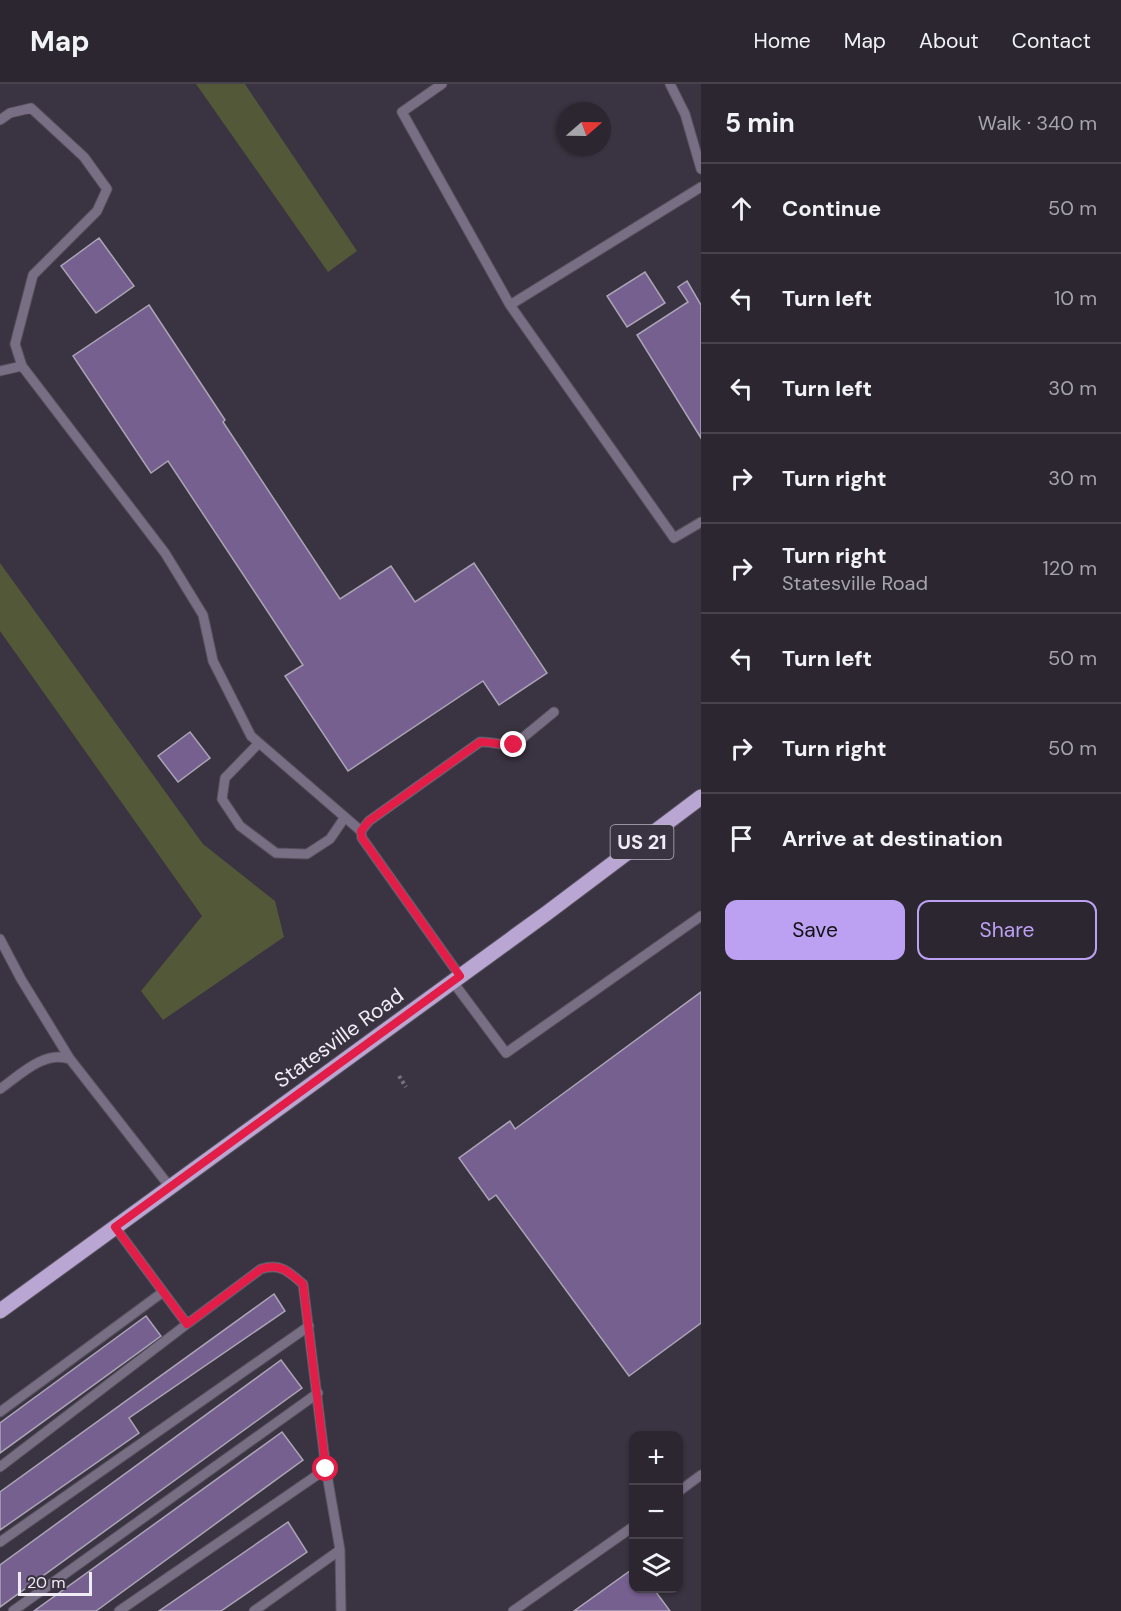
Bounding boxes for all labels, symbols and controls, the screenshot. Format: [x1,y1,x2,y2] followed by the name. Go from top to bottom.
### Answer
[30,23,90,60] text: Map
[753,27,811,55] text: Home
[844,27,886,55] text: Map
[919,27,979,55] text: About
[1012,27,1091,55] text: Contact
[557,102,611,156] north arrow
[725,106,795,140] text: 5 min
[978,110,1097,136] text: Walk · 340 m
[725,192,758,225] icon: ahead
[782,194,881,223] text: Continue
[1048,195,1097,221] text: 50 m
[725,282,758,315] icon: left
[782,284,872,313] text: Turn left
[1054,285,1097,311] text: 10 m
[725,372,758,405] icon: left
[782,374,872,403] text: Turn left
[1048,375,1097,401] text: 30 m
[725,462,758,495] icon: right
[782,464,887,493] text: Turn right
[1048,465,1097,491] text: 30 m
[782,541,887,570] text: Turn right
[725,552,758,585] icon: right
[1043,555,1097,581] text: 120 m
[782,570,928,596] text: Statesville Road
[725,642,758,675] icon: left
[782,644,872,673] text: Turn left
[1048,645,1097,671] text: 50 m
[500,731,526,757] route end
[725,732,758,765] icon: right
[782,734,887,763] text: Turn right
[1048,735,1097,761] text: 50 m
[725,822,758,855] icon: arrive
[782,824,1003,853] text: Arrive at destination
[610,825,674,859] road number: US 21
[725,900,905,960] button: Save
[917,900,1097,960] button: Share
[269,982,409,1094] street label: Statesville Road
[629,1431,683,1593] map controls
[629,1431,683,1485] button: +
[312,1455,338,1481] route start
[629,1485,683,1539] button: −
[629,1539,683,1593] button: layers
[18,1569,92,1596] scale bar
[27,1572,66,1593] text: 20 m

